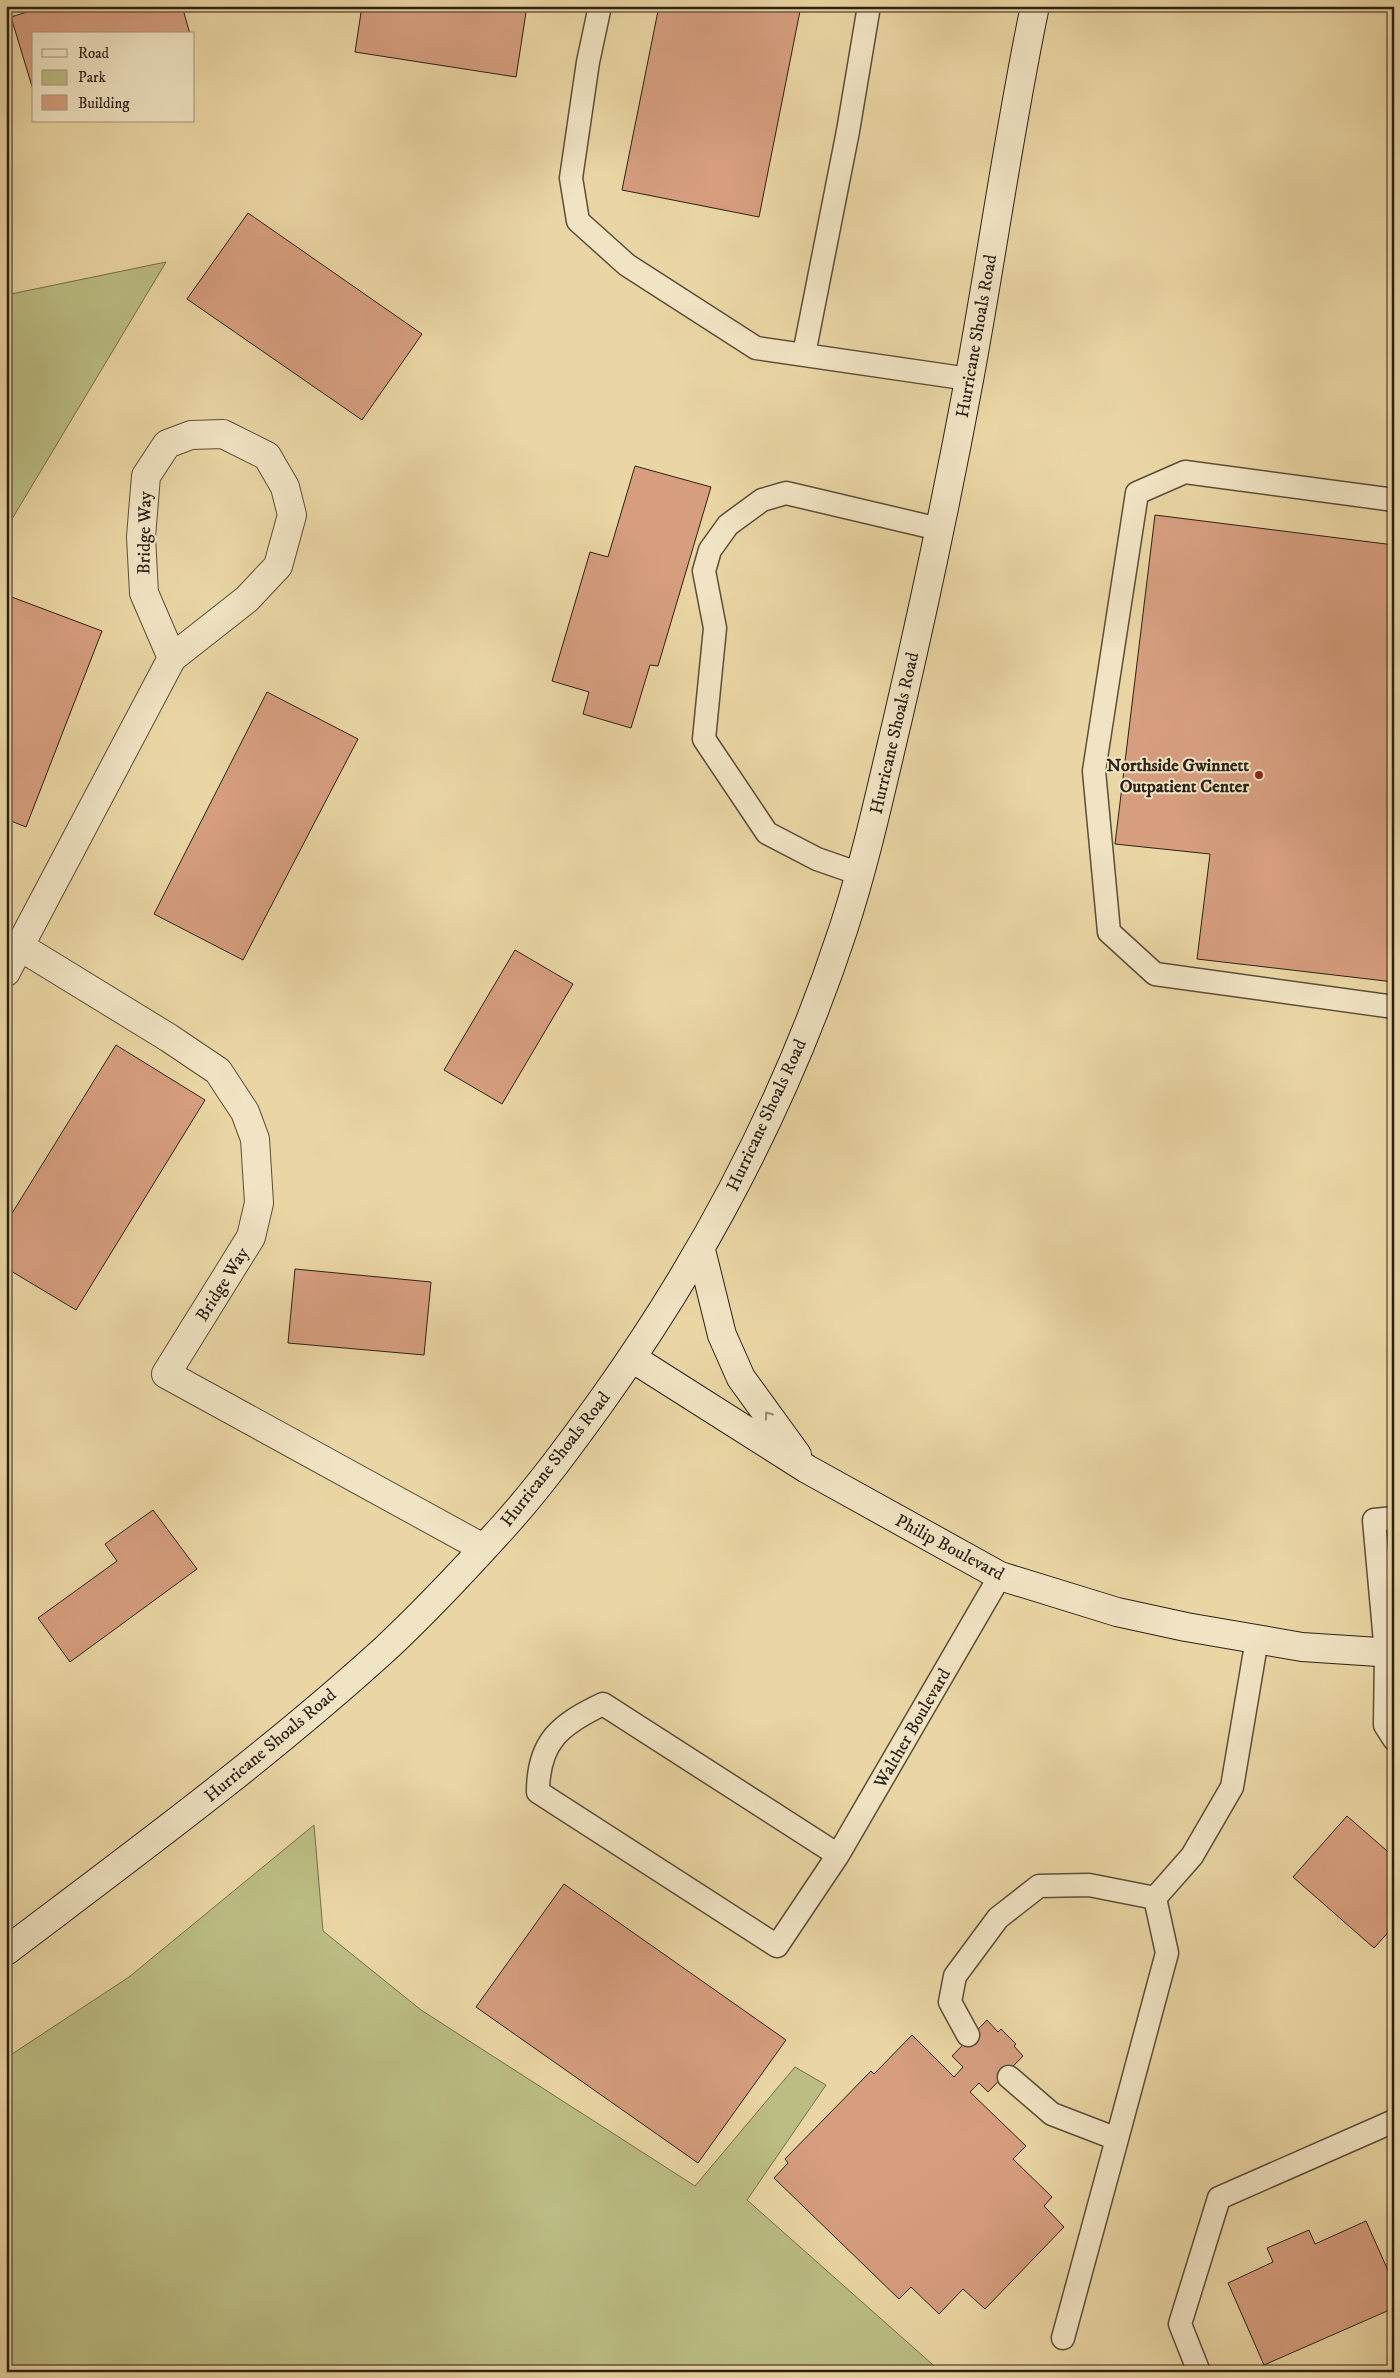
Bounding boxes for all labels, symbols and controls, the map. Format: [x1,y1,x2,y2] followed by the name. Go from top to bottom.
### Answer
[32,32,195,122] legend
[78,44,110,63] text: Road
[78,68,107,87] text: Park
[78,94,130,113] text: Building
[952,253,1002,420] street label: Hurricane Shoals Road
[133,491,157,575] street label: Bridge Way
[866,650,924,816] street label: Hurricane Shoals Road
[1107,755,1249,798] place label: Northside Gwinnett Outpatient Center
[1253,769,1265,781] marker: Northside Gwinnett Outpatient Center
[722,1036,812,1195] street label: Hurricane Shoals Road
[191,1243,254,1326] street label: Bridge Way
[496,1388,615,1532] street label: Hurricane Shoals Road
[765,1411,774,1421] one-way arrow
[891,1510,1008,1586] street label: Philip Boulevard
[869,1665,956,1793] street label: Walther Boulevard
[200,1684,341,1807] street label: Hurricane Shoals Road

